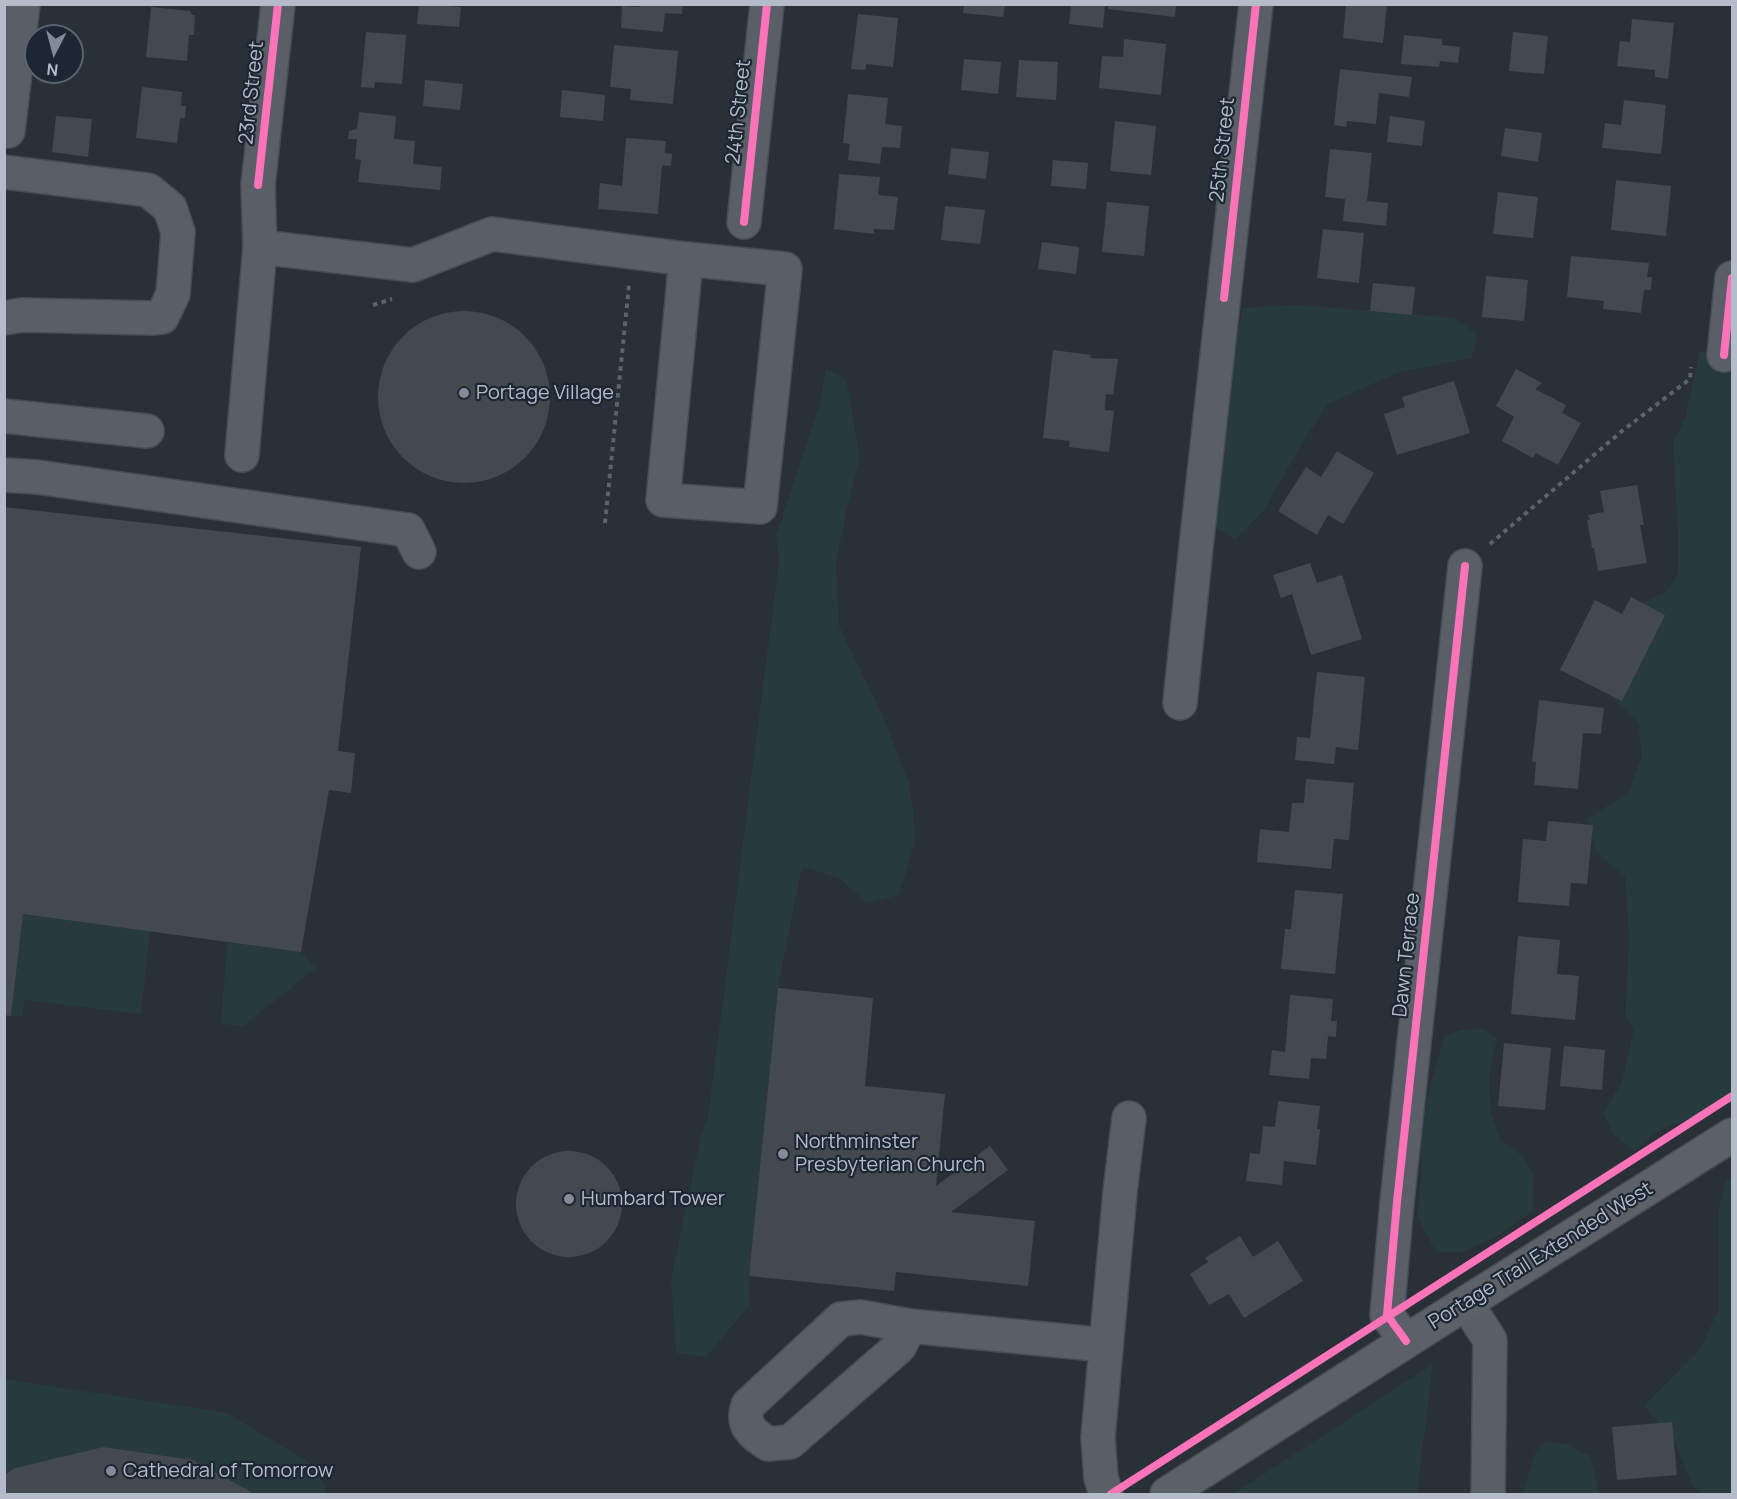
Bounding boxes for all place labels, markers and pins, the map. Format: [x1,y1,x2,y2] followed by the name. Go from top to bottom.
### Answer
[476,381,614,405] place label: Portage Village
[457,386,471,400] marker: Portage Village
[795,1130,985,1177] place label: Northminster Presbyterian Church
[776,1147,790,1161] marker: Northminster Presbyterian Church
[581,1187,725,1211] place label: Humbard Tower
[562,1192,576,1206] marker: Humbard Tower
[123,1459,333,1483] place label: Cathedral of Tomorrow
[104,1464,118,1478] marker: Cathedral of Tomorrow

